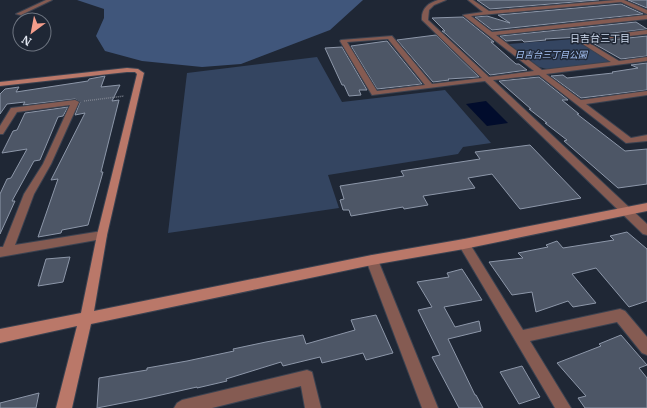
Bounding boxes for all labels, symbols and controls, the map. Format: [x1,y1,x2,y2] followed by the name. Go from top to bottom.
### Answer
[12,12,52,52] north arrow
[19,32,34,49] text: N
[570,32,630,45] district label: 日吉台三丁目
[515,49,589,60] park label: 日吉台三丁目公園

